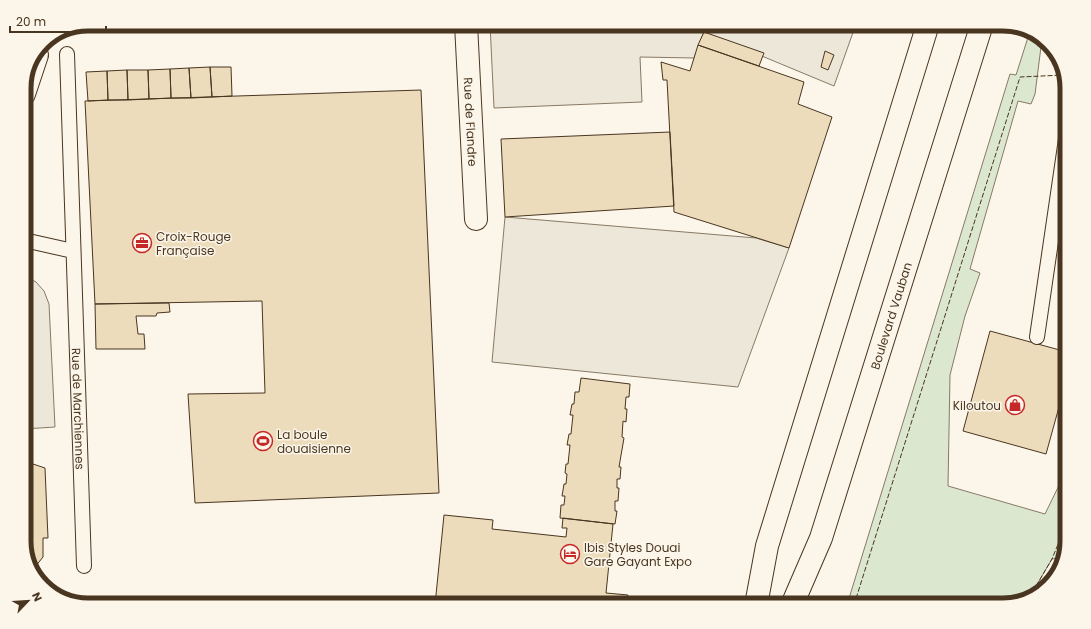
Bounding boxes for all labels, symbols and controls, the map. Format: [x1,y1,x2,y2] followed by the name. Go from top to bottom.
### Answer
[10,8,106,34] scale bar
[16,13,46,30] text: 20 m
[460,77,482,167] street label: Rue de Flandre
[156,228,231,259] place label: Croix-Rouge Française
[131,232,153,254] office icon: Croix-Rouge Française
[866,260,915,371] street label: Boulevard Vauban
[68,348,89,470] street label: Rue de Marchiennes
[1004,394,1026,416] shop icon: Kiloutou
[953,397,1001,414] place label: Kiloutou
[277,426,351,457] place label: La boule douaisienne
[252,430,274,452] sports icon: La boule douaisienne
[584,539,692,570] place label: Ibis Styles Douai Gare Gayant Expo
[559,543,581,565] hotel icon: Ibis Styles Douai Gare Gayant Expo
[8,581,48,621] north arrow
[28,590,46,604] text: N

